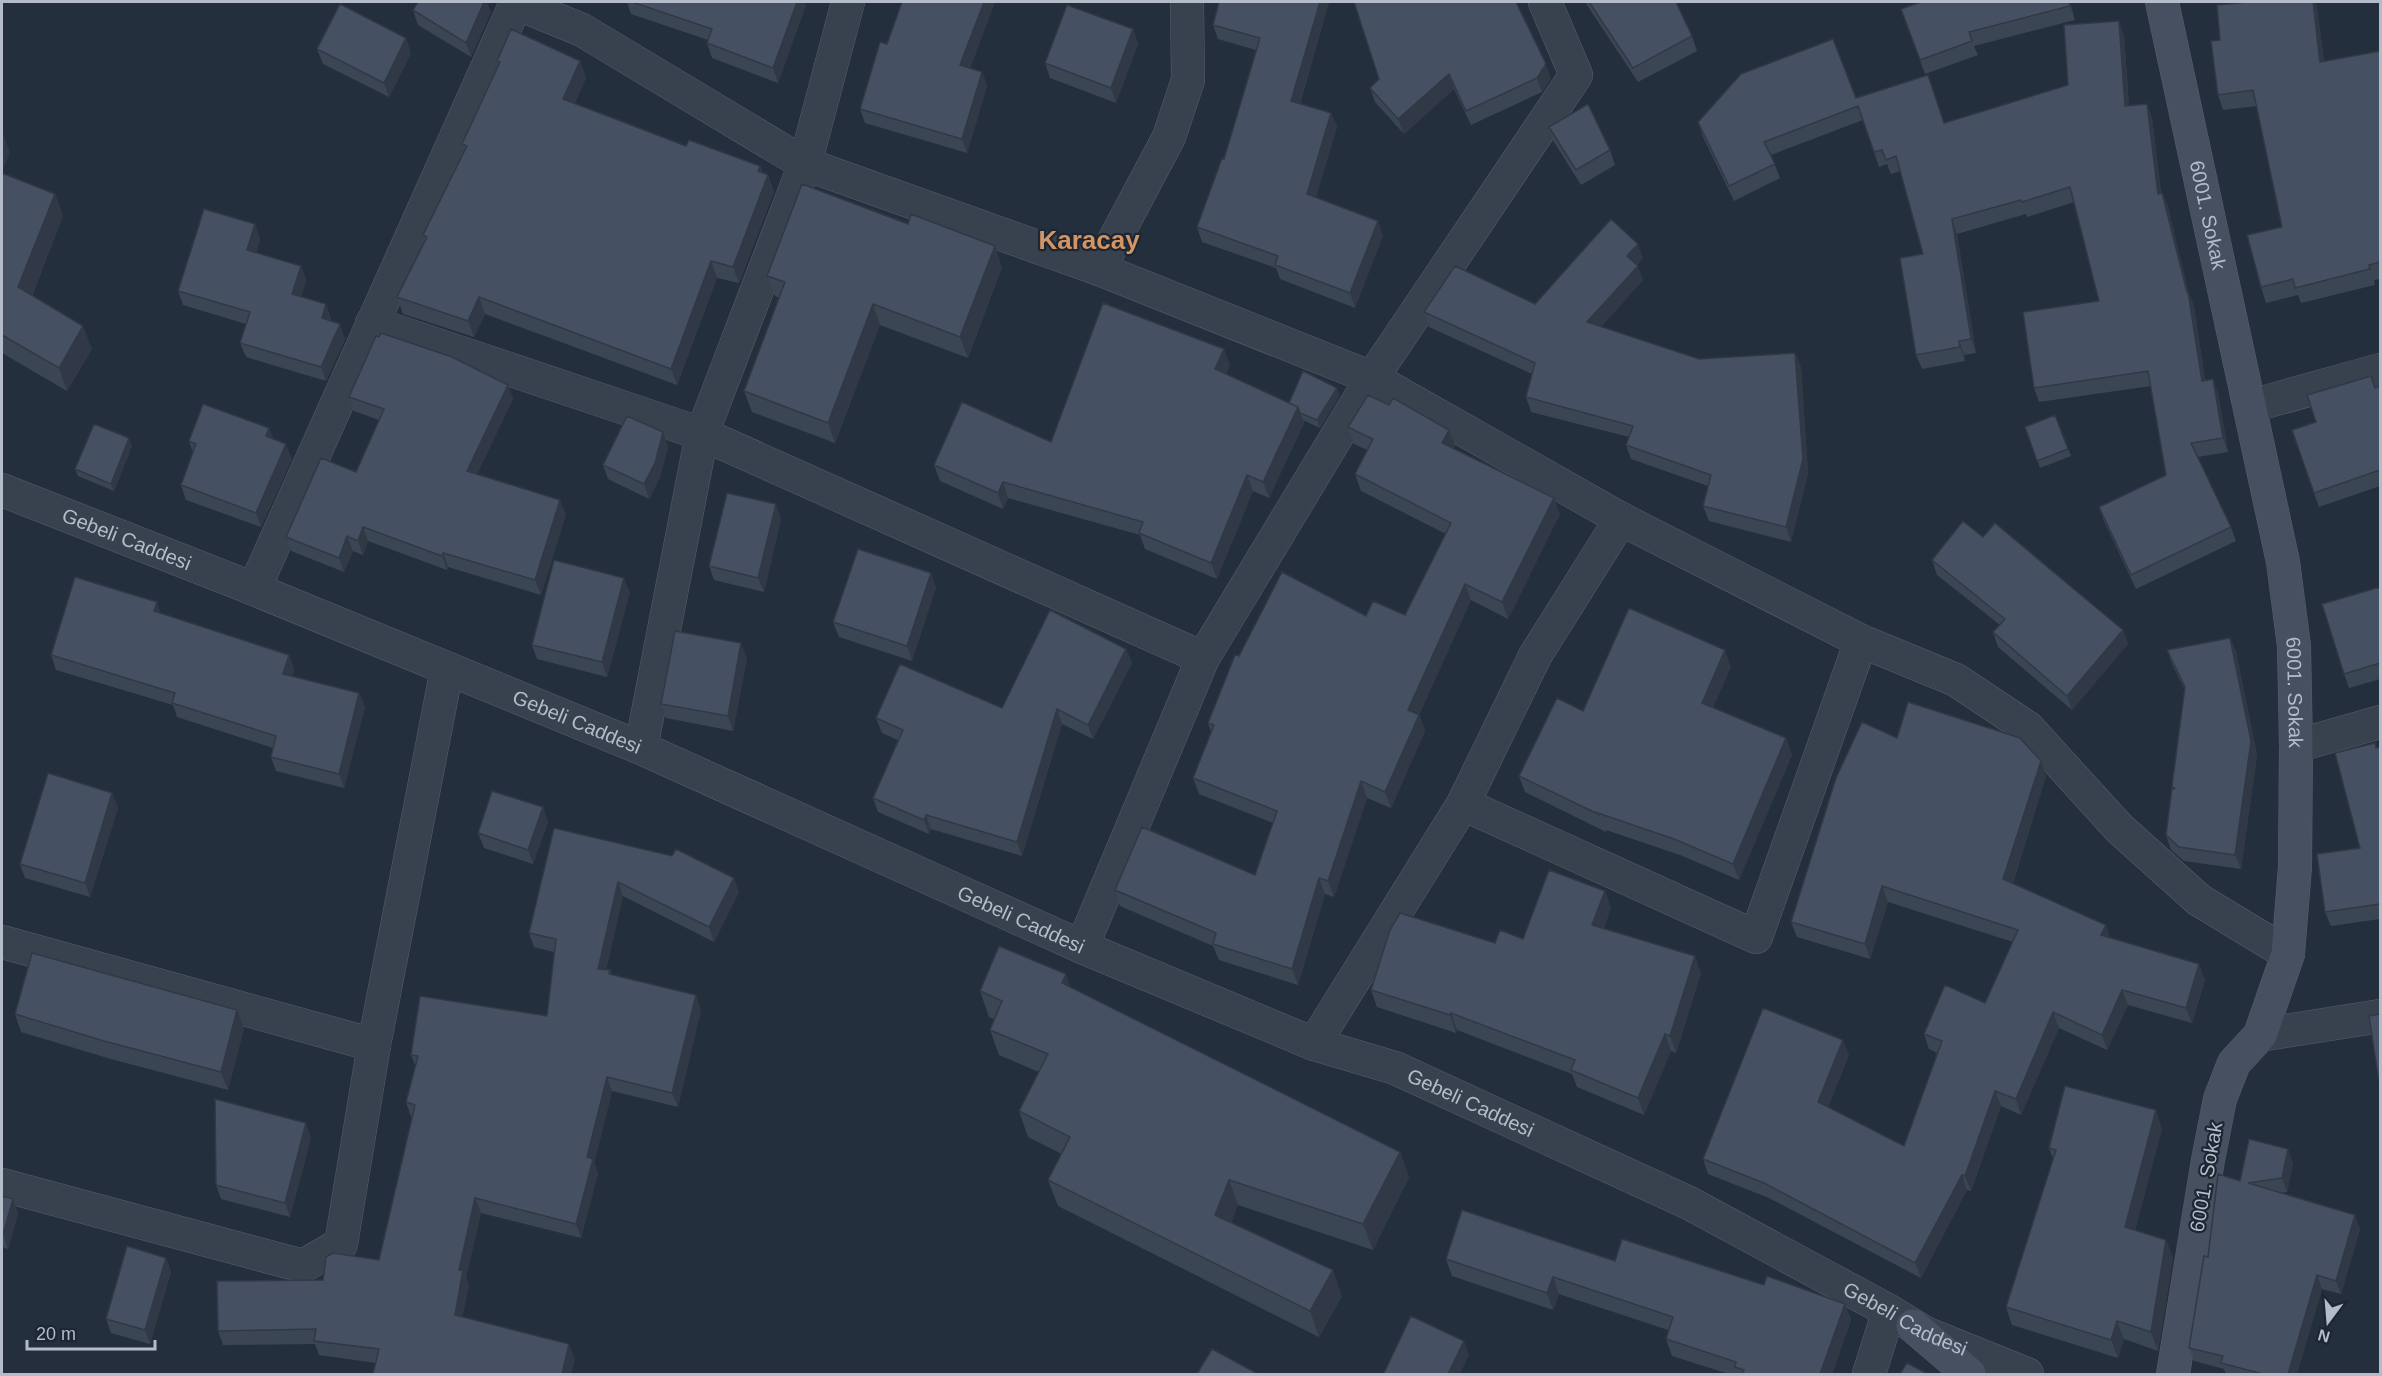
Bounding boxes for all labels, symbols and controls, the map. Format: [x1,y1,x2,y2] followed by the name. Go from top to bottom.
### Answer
[2186,158,2231,273] street label: 6001. Sokak
[1038,225,1140,255] district label: Karacay
[59,504,194,574] street label: Gebeli Caddesi
[2282,635,2307,749] street label: 6001. Sokak
[510,686,645,758] street label: Gebeli Caddesi
[954,881,1088,958] street label: Gebeli Caddesi
[1404,1064,1537,1141] street label: Gebeli Caddesi
[2186,1119,2227,1234] street label: 6001. Sokak
[1840,1278,1970,1360] street label: Gebeli Caddesi
[2298,1292,2358,1352] north arrow
[27,1313,154,1351] scale bar
[36,1324,76,1344] text: 20 m
[2316,1326,2332,1346] text: N

